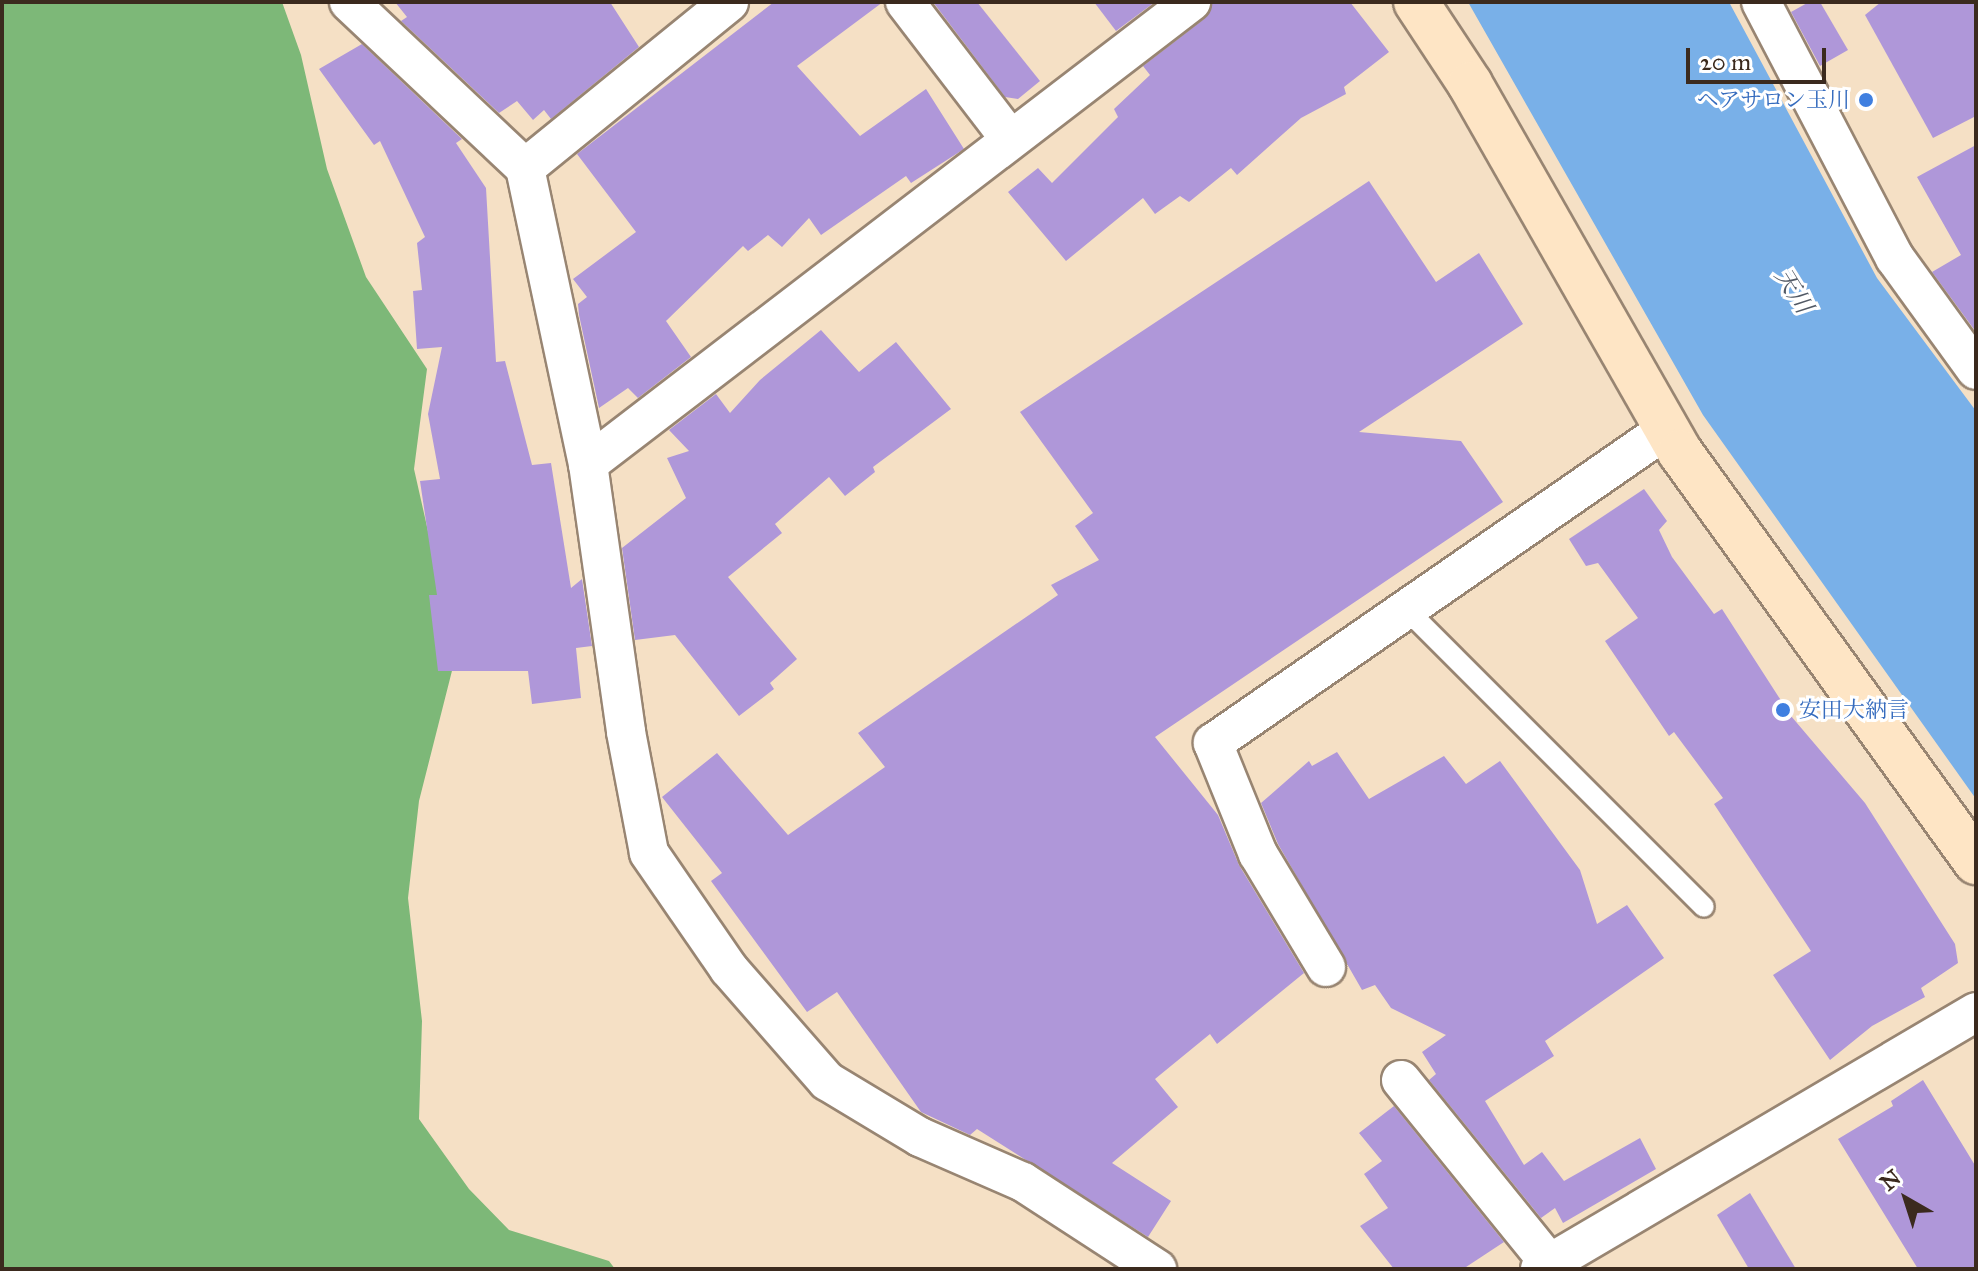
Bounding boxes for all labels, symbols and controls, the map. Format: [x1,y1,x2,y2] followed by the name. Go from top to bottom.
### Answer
[1690,32,1830,82] scale bar
[1700,47,1751,77] text: 20 m
[1696,87,1850,113] place label: ヘアサロン玉川
[1857,91,1875,109] marker: ヘアサロン玉川
[1768,263,1818,319] water label: 天川
[1799,697,1909,723] place label: 安田大納言
[1774,701,1792,719] marker: 安田大納言
[1866,1159,1946,1239] north arrow
[1875,1164,1906,1196] text: N

